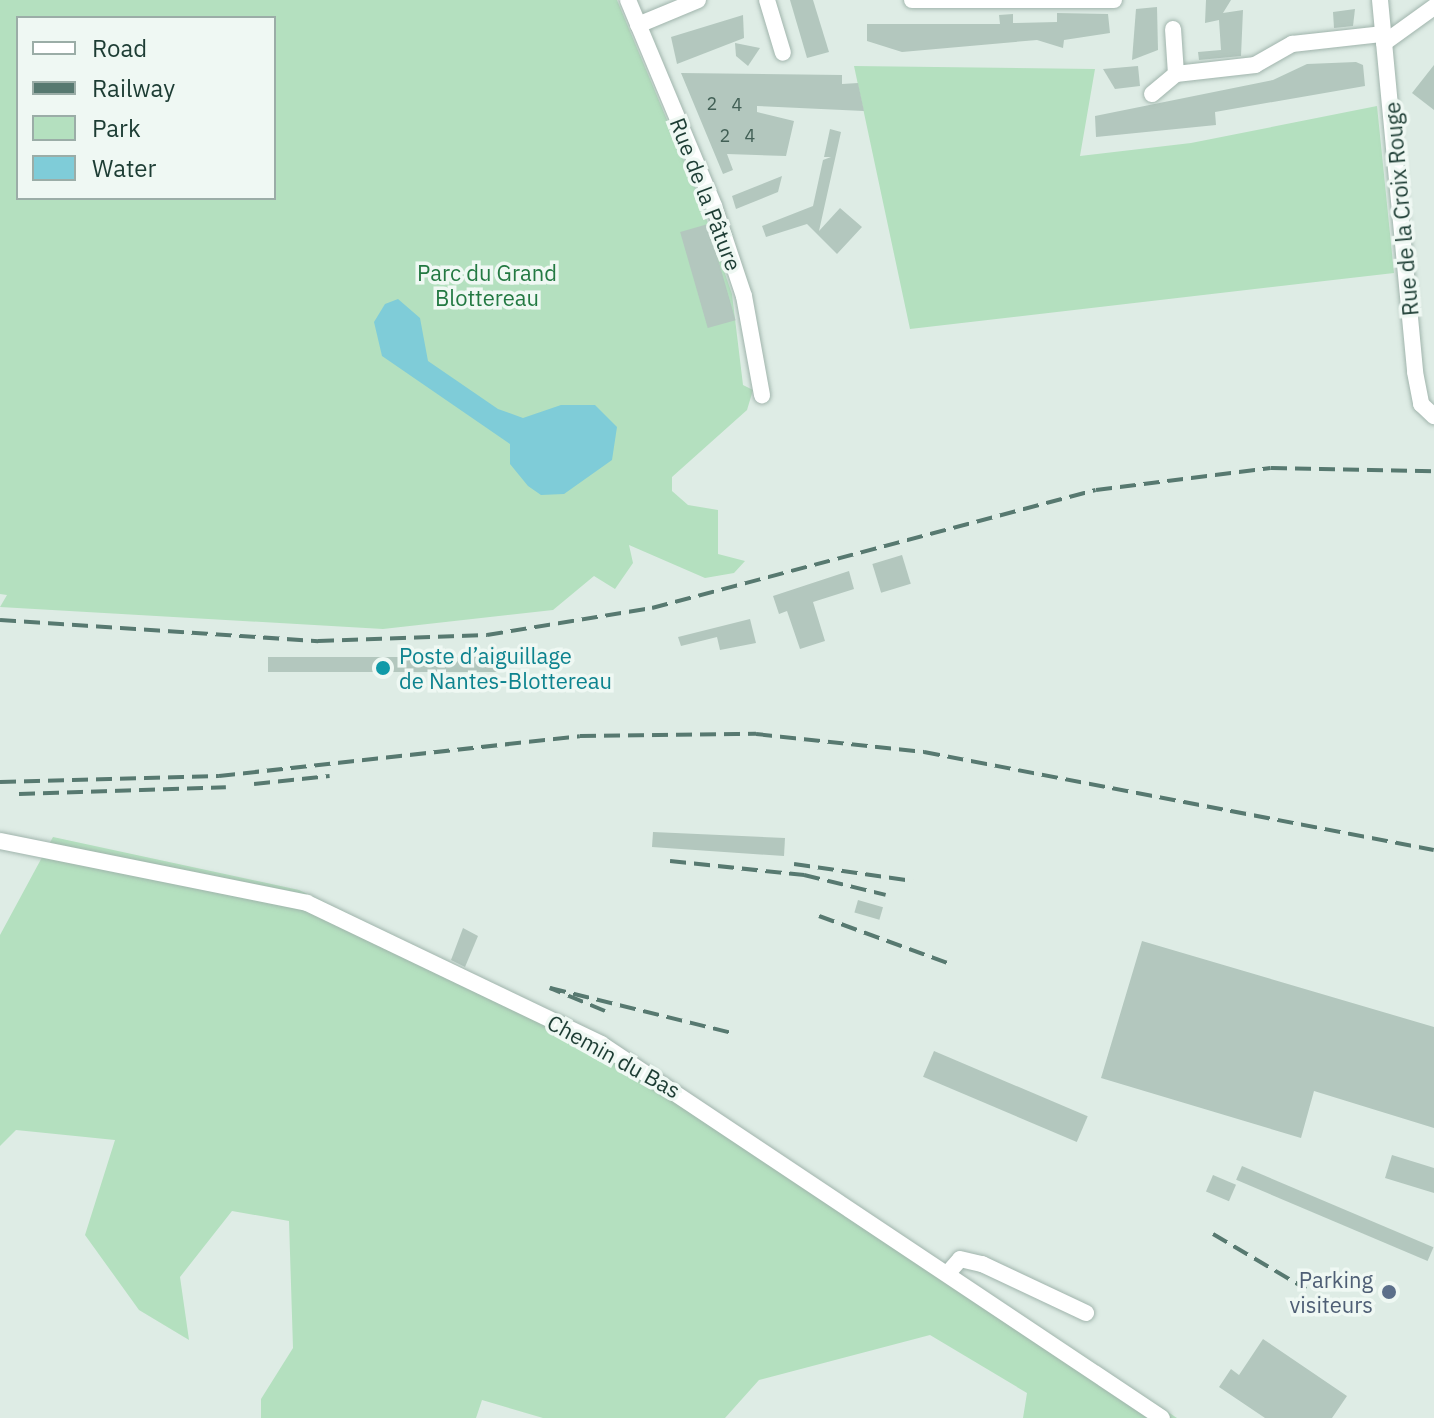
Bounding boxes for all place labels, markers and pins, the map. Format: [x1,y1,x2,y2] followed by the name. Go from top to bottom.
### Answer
[399,642,612,694] place label: Poste d’aiguillage de Nantes-Blottereau
[374,659,392,677] marker: Poste d’aiguillage de Nantes-Blottereau
[1289,1266,1373,1318] place label: Parking visiteurs
[1380,1283,1398,1301] marker: Parking visiteurs

